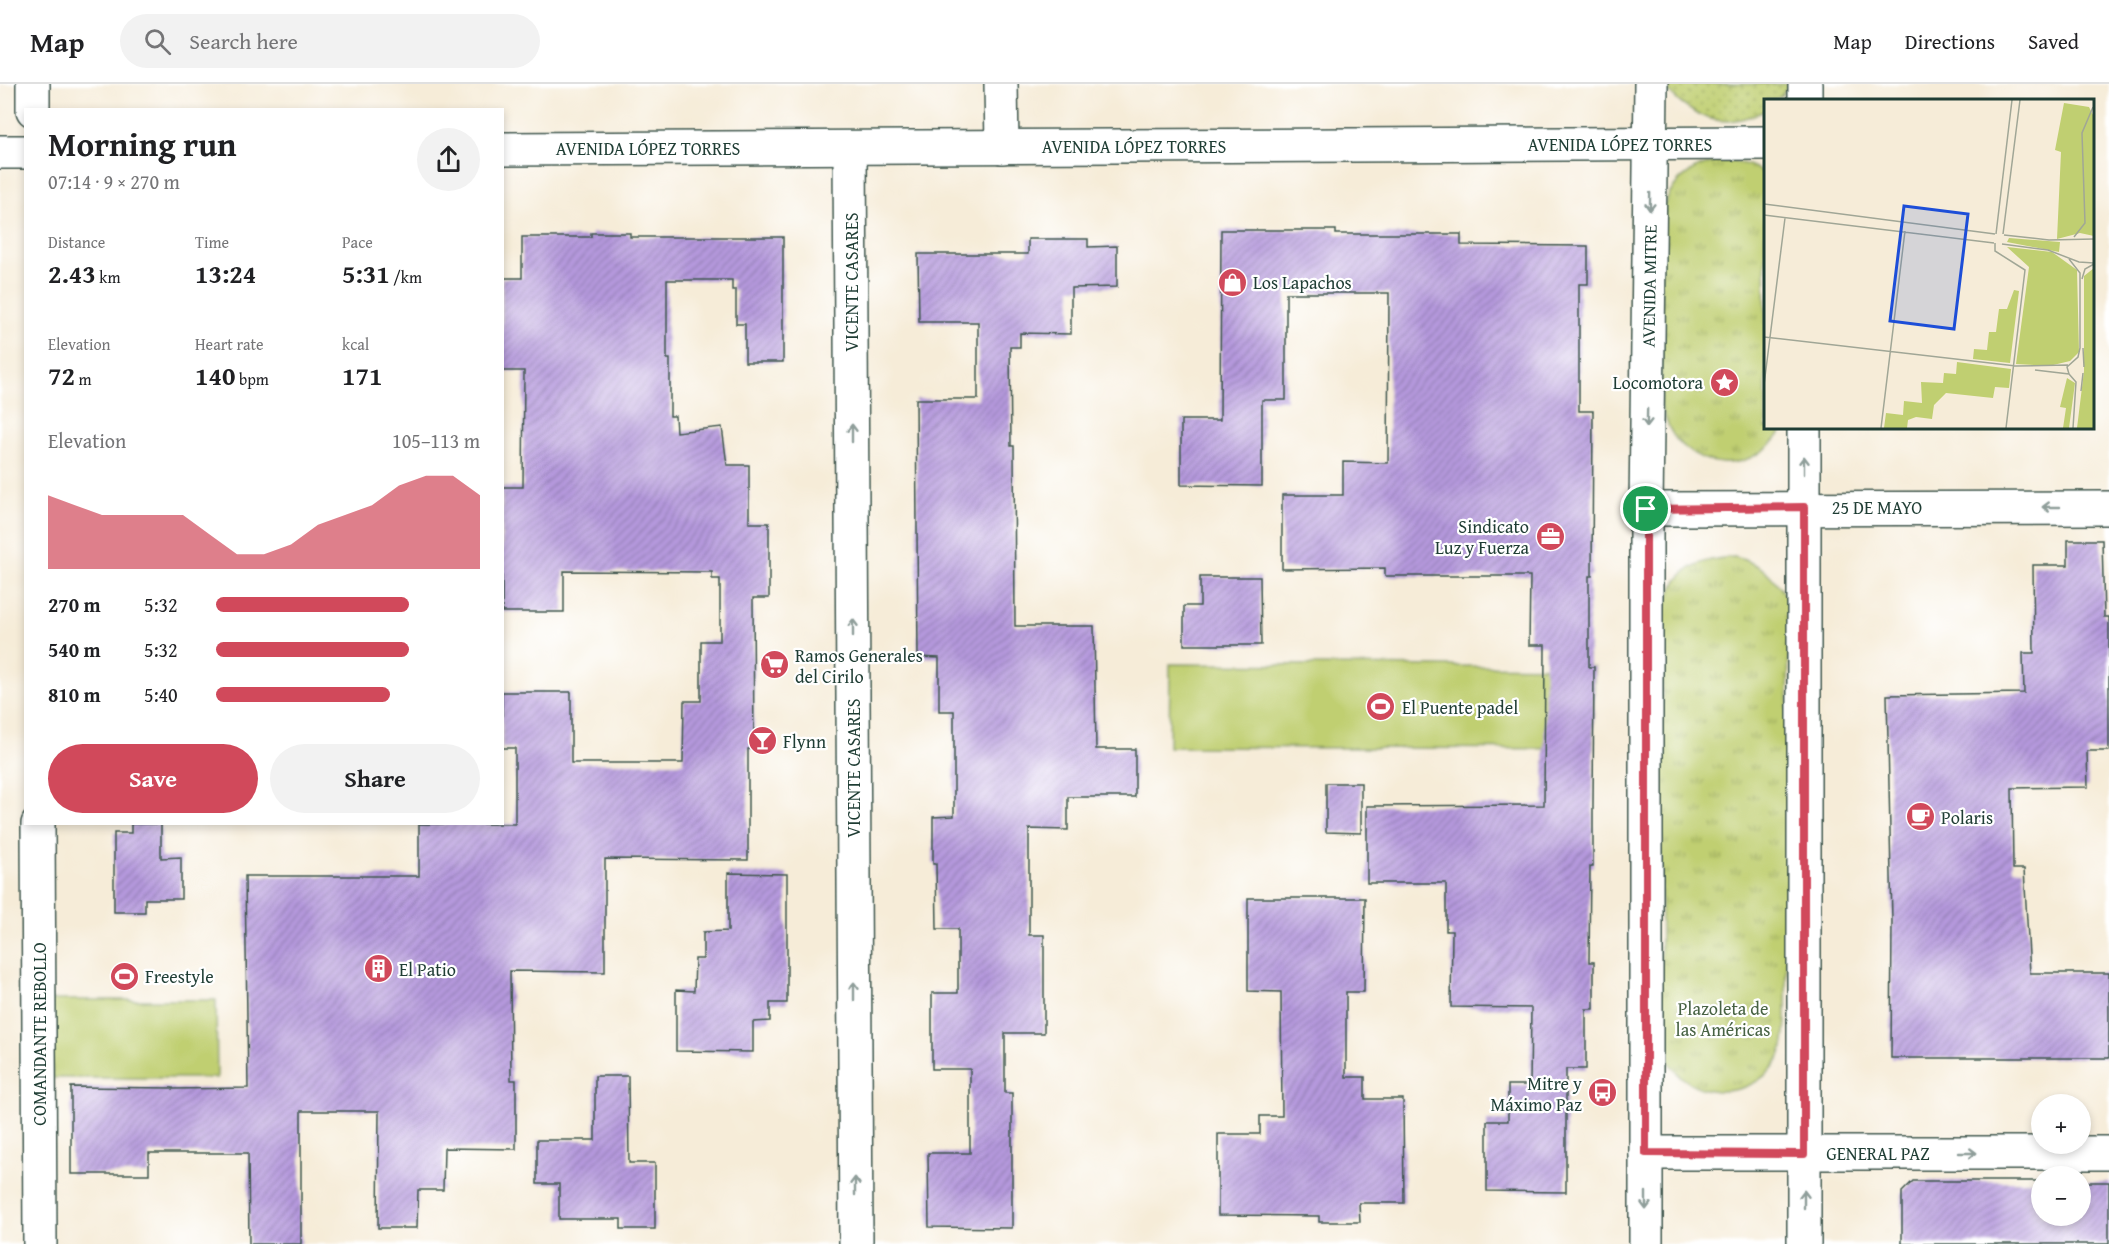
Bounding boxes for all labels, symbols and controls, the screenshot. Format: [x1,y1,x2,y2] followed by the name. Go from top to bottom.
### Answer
[120,14,540,68] search box
[30,21,84,62] text: Map
[141,25,174,58] icon: search
[189,25,298,57] text: Search here
[1833,26,1872,57] text: Map
[1905,26,1995,57] text: Directions
[2028,26,2079,57] text: Saved
[1764,99,2094,429] inset map
[48,120,237,168] text: Morning run
[417,128,480,191] button: share
[1528,131,1713,158] street label: AVENIDA LÓPEZ TORRES
[1042,133,1227,160] street label: AVENIDA LÓPEZ TORRES
[556,135,741,162] street label: AVENIDA LÓPEZ TORRES
[48,167,180,196] text: 07:14 · 9 × 270 m
[1644,192,1656,212] one-way arrow
[838,212,865,352] street label: VICENTE CASARES
[1634,224,1664,348] street label: AVENIDA MITRE
[48,230,105,254] text: Distance
[195,230,229,254] text: Time
[342,230,373,254] text: Pace
[48,254,96,293] text: 2.43
[195,254,256,293] text: 13:24
[342,254,390,293] text: 5:31
[96,265,120,289] text: km
[390,265,422,289] text: /km
[1216,266,1248,298] shop icon: Los Lapachos
[1253,269,1352,296] place label: Los Lapachos
[48,332,111,356] text: Elevation
[195,332,264,356] text: Heart rate
[342,332,369,356] text: kcal
[48,356,75,395] text: 72
[195,356,235,395] text: 140
[342,356,382,395] text: 171
[1708,366,1740,398] place icon: Locomotora
[75,367,92,391] text: m
[235,367,269,391] text: bpm
[1613,369,1703,396] place label: Locomotora
[1641,408,1653,428] one-way arrow
[846,423,858,443] one-way arrow
[48,426,126,455] text: Elevation
[392,426,480,455] text: 105–113 m
[1798,456,1810,476] one-way arrow
[1620,483,1671,534] pin
[1629,492,1662,525] icon: arrive
[1832,494,1922,521] street label: 25 DE MAYO
[2041,501,2061,513] one-way arrow
[1435,513,1529,561] place label: Sindicato Luz y Fuerza
[1534,520,1566,552] office icon: Sindicato Luz y Fuerza
[48,590,101,619] text: 270 m
[144,590,178,619] text: 5:32
[847,618,859,638] one-way arrow
[48,635,101,664] text: 540 m
[144,635,178,664] text: 5:32
[795,642,923,690] place label: Ramos Generales del Cirilo
[758,649,790,681] supermarket icon: Ramos Generales del Cirilo
[48,680,101,709] text: 810 m
[144,680,178,709] text: 5:40
[1365,691,1397,723] sports icon: El Puente padel
[1402,694,1518,721] place label: El Puente padel
[840,698,867,838] street label: VICENTE CASARES
[746,725,778,757] bar icon: Flynn
[783,728,826,755] place label: Flynn
[48,744,258,813] button: Save
[270,744,480,813] button: Share
[1904,801,1936,833] cafe icon: Polaris
[1941,804,1993,831] place label: Polaris
[26,942,53,1126] street label: COMANDANTE REBOLLO
[362,953,394,985] building icon: El Patio
[399,956,456,983] place label: El Patio
[108,960,140,992] sports icon: Freestyle
[145,963,214,990] place label: Freestyle
[848,981,860,1001] one-way arrow
[1676,995,1770,1043] park label: Plazoleta de las Américas
[1491,1070,1582,1118] place label: Mitre y Máximo Paz
[1587,1077,1619,1109] bus stop icon: Mitre y Máximo Paz
[2031,1094,2091,1226] map controls
[2031,1094,2091,1154] button: +
[1826,1140,1930,1167] street label: GENERAL PAZ
[1957,1147,1977,1159] one-way arrow
[2031,1166,2091,1226] button: −
[849,1176,861,1196] one-way arrow
[1798,1189,1810,1209] one-way arrow
[1640,1191,1652,1211] one-way arrow

